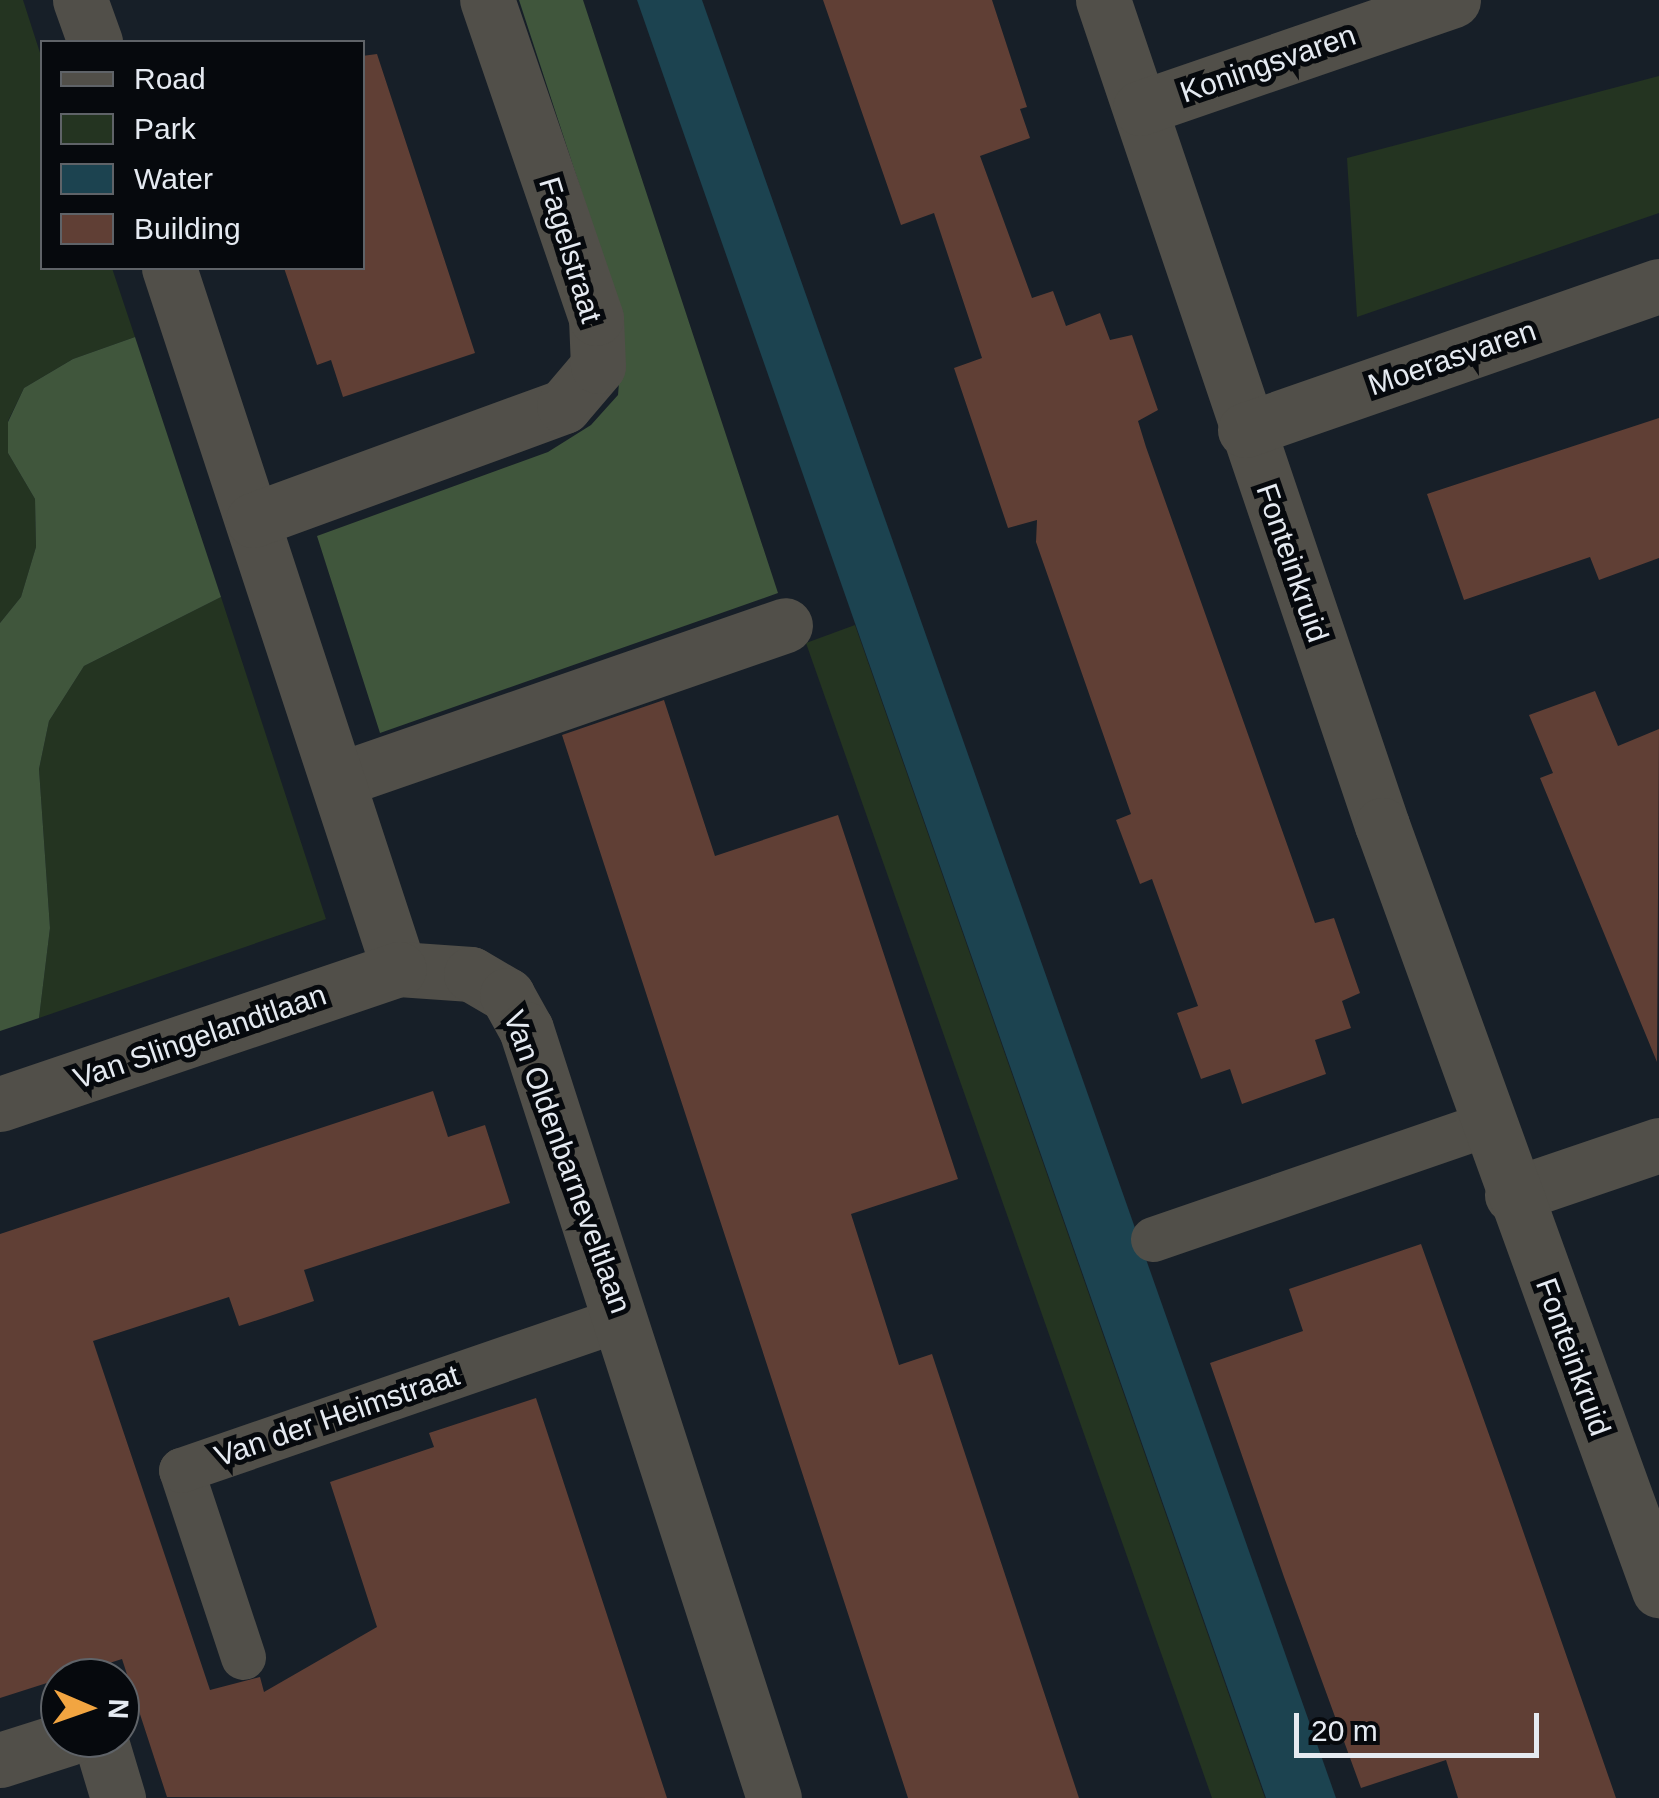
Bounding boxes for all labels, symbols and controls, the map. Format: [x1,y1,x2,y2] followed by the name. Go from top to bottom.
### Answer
[1175,17,1361,111] street label: Koningsvaren
[40,40,365,270] legend
[134,62,206,95] text: Road
[134,112,196,145] text: Park
[134,162,213,195] text: Water
[531,173,609,327] street label: Fagelstraat
[134,212,241,245] text: Building
[1363,312,1541,404] street label: Moerasvaren
[1248,479,1336,647] street label: Fonteinkruid
[69,977,331,1097] street label: Van Slingelandtlaan
[495,1006,639,1318] street label: Van Oldenbarneveltlaan
[1528,1273,1618,1441] street label: Fonteinkruid
[210,1357,464,1475] street label: Van der Heimstraat
[40,1658,140,1758] north arrow
[1299,1693,1544,1755] scale bar
[103,1698,134,1720] text: N
[1311,1714,1378,1747] text: 20 m

